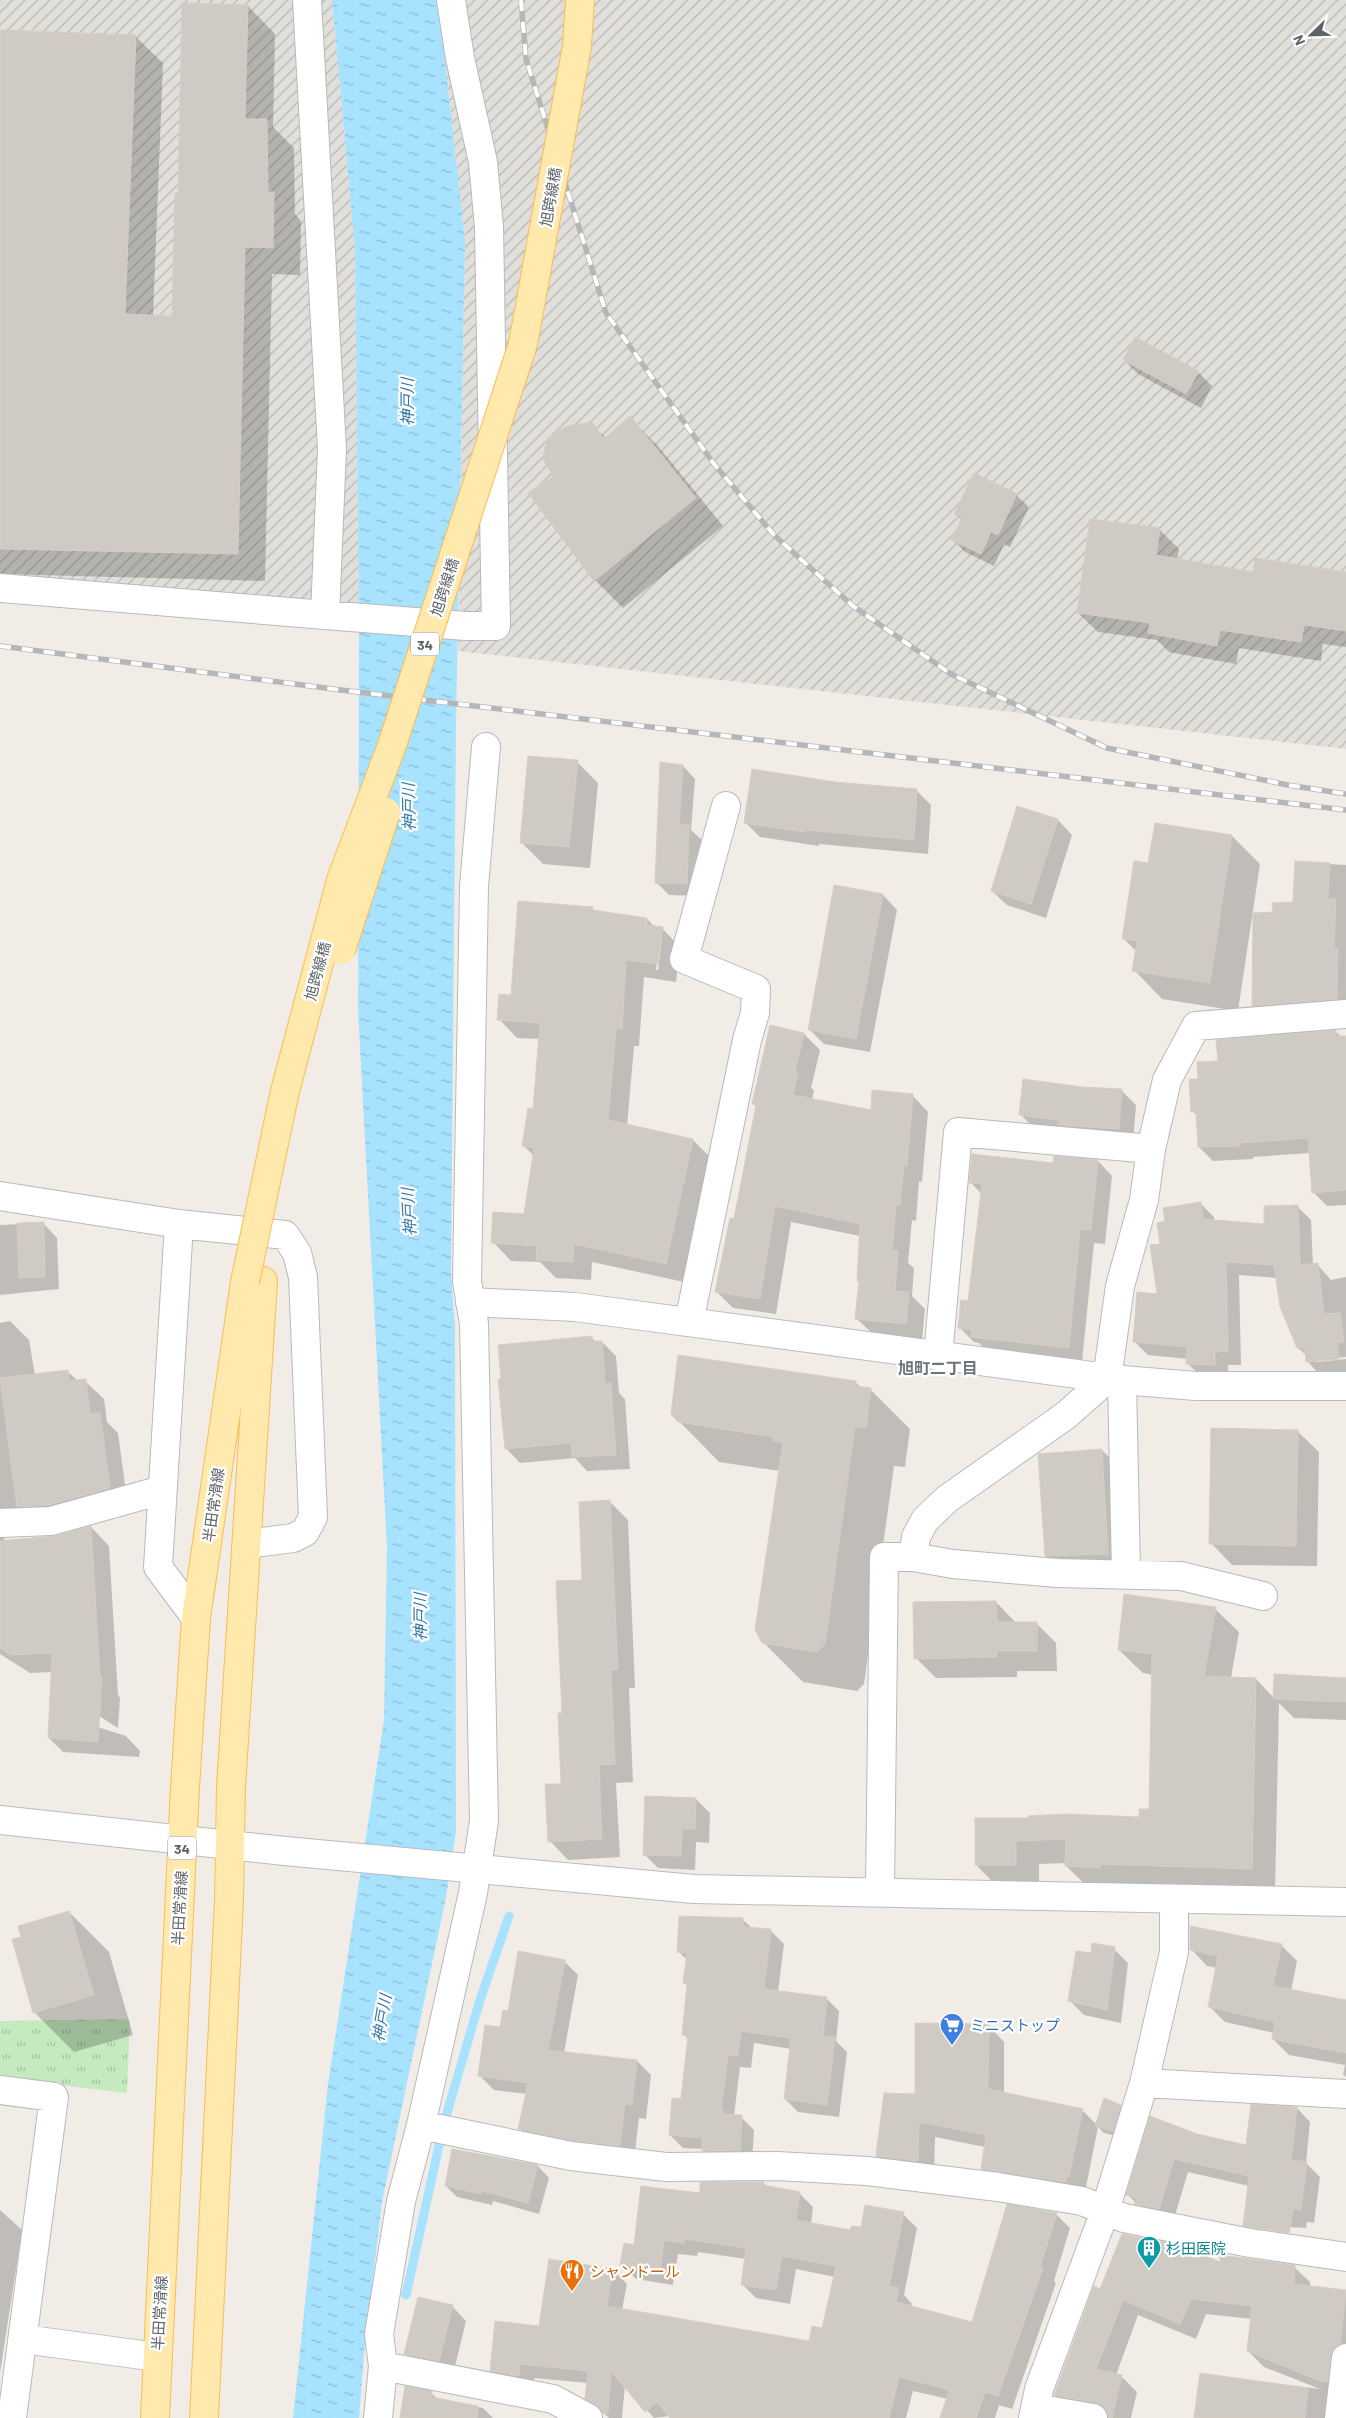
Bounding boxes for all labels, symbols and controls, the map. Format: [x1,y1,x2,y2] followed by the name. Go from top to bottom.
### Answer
[1286,10,1336,60] north arrow
[1289,33,1308,48] text: N
[536,166,564,228] street label: 旭跨線橋
[397,376,416,426] water label: 神戸川
[426,556,462,618] street label: 旭跨線橋
[411,633,439,656] road number: 34
[398,781,418,831] water label: 神戸川
[301,940,333,1002] street label: 旭跨線橋
[397,1186,419,1236] water label: 神戸川
[898,1358,978,1377] district label: 旭町二丁目
[199,1467,227,1543] street label: 半田常滑線
[410,1591,429,1641] water label: 神戸川
[168,1836,196,1860] road number: 34
[168,1870,190,1946] street label: 半田常滑線
[367,1991,395,2043] water label: 神戸川
[939,2012,965,2046] supermarket icon: ミニストップ
[970,2016,1060,2034] place label: ミニストップ
[1136,2235,1162,2269] building icon: 杉田医院
[1166,2239,1226,2257] place label: 杉田医院
[559,2258,585,2292] restaurant icon: シャンドール
[590,2262,680,2280] place label: シャンドール
[148,2275,170,2351] street label: 半田常滑線

